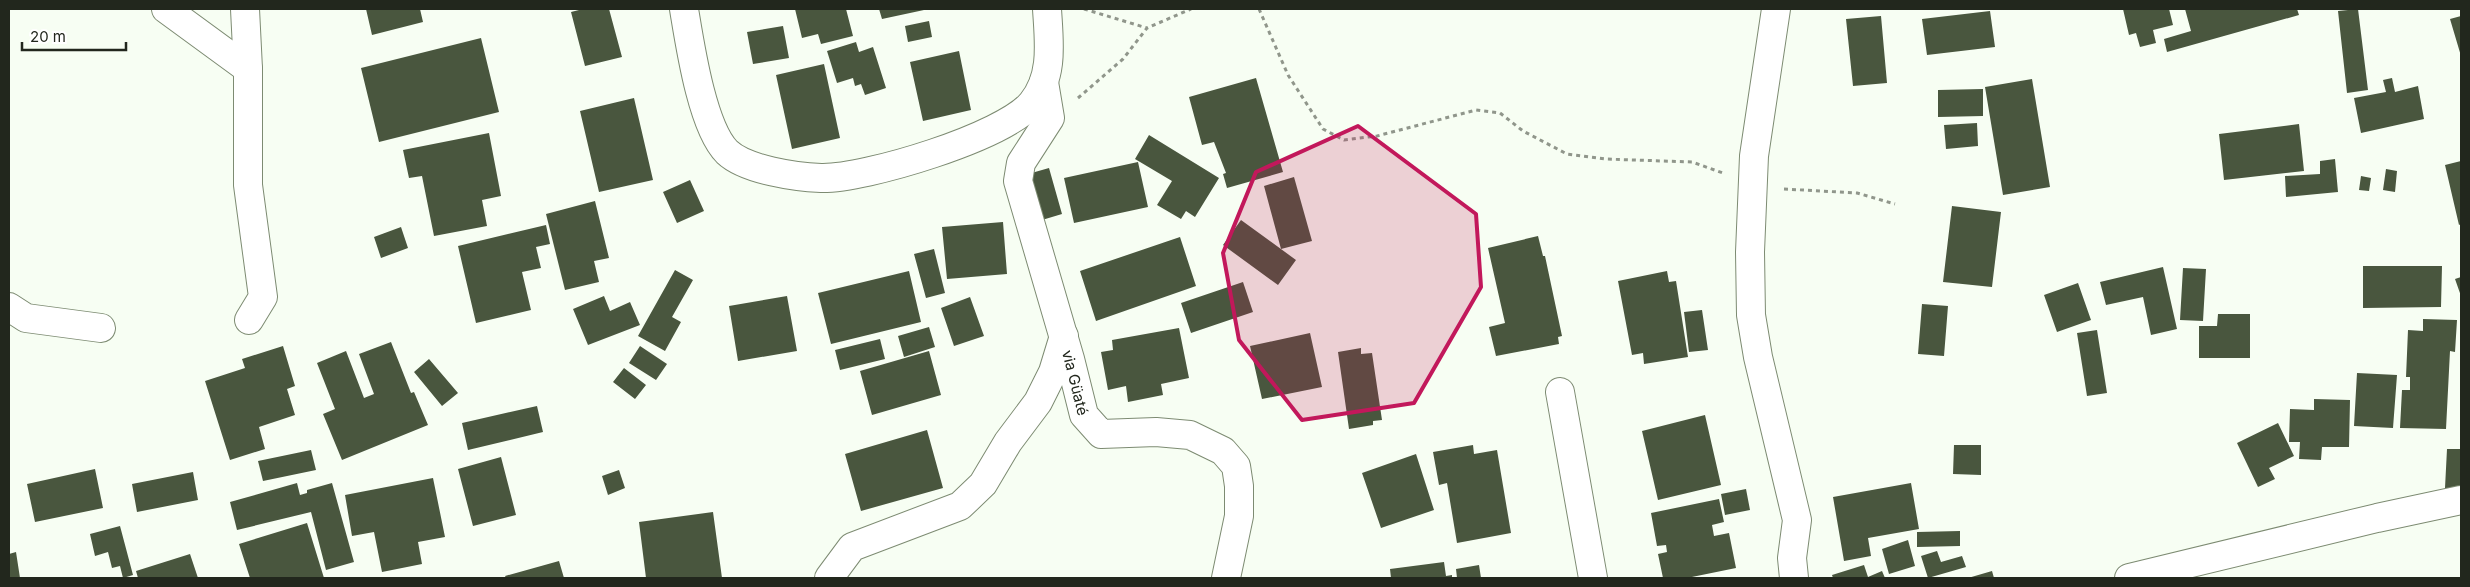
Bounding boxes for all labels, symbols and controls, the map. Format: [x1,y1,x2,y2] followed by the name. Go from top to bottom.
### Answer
[22,20,126,52] scale bar
[30,27,66,46] text: 20 m
[1058,348,1093,417] street label: via Güaté

